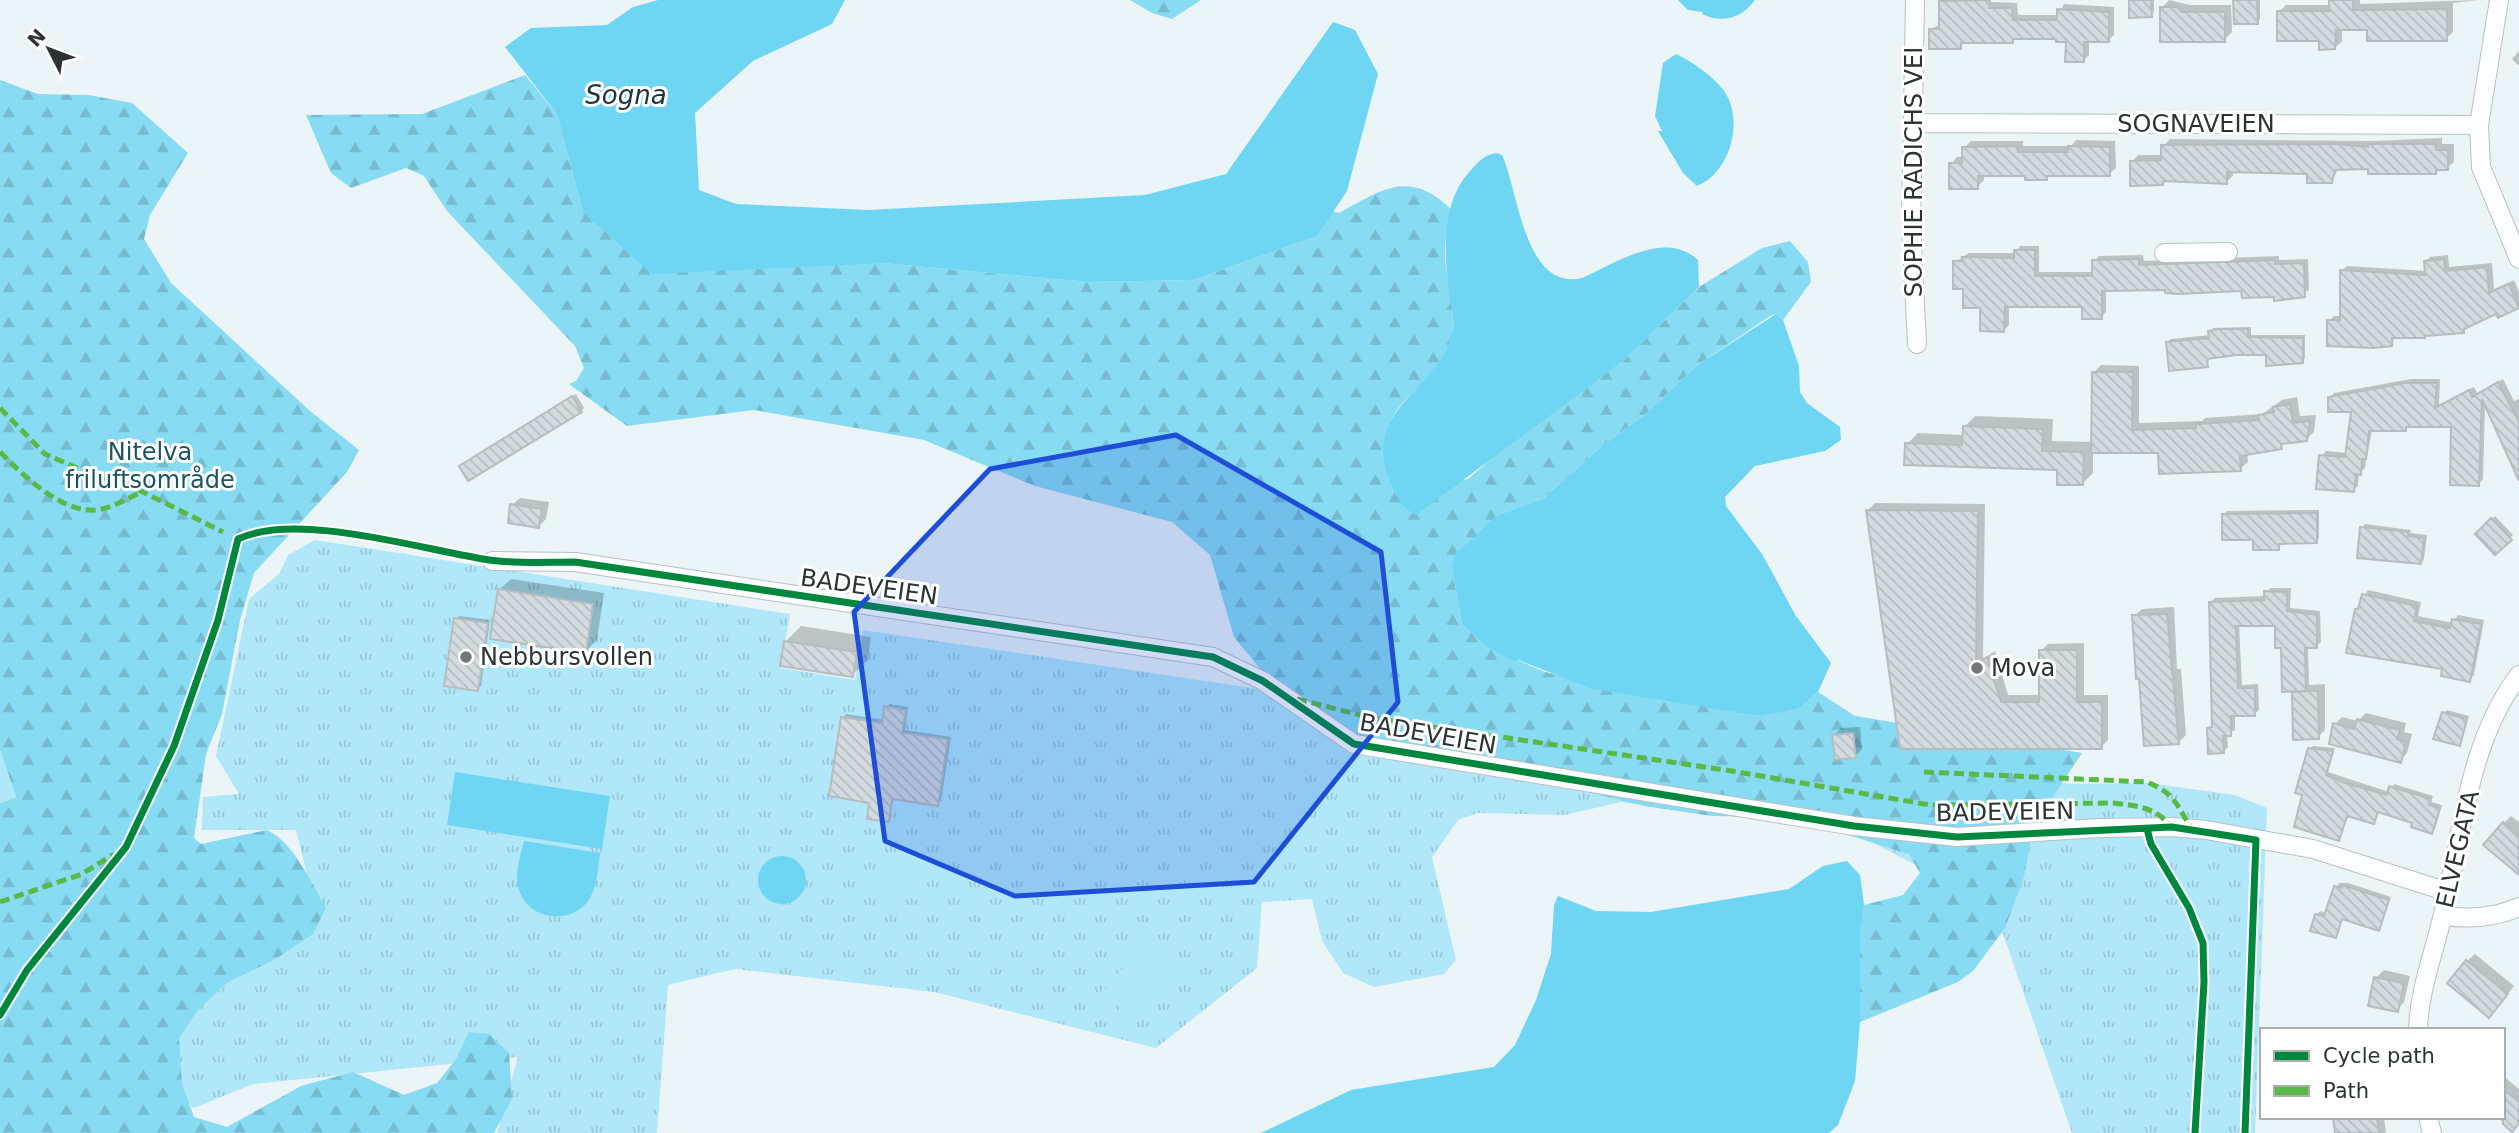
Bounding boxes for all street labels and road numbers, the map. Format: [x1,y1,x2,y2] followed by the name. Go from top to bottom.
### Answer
[1900,47,1928,297] street label: SOPHIE RADICHS VEI
[2117,110,2275,138] street label: SOGNAVEIEN
[799,564,939,610] street label: BADEVEIEN
[1357,708,1499,760] street label: BADEVEIEN
[2431,787,2485,911] street label: ELVEGATA
[1936,797,2074,827] street label: BADEVEIEN

